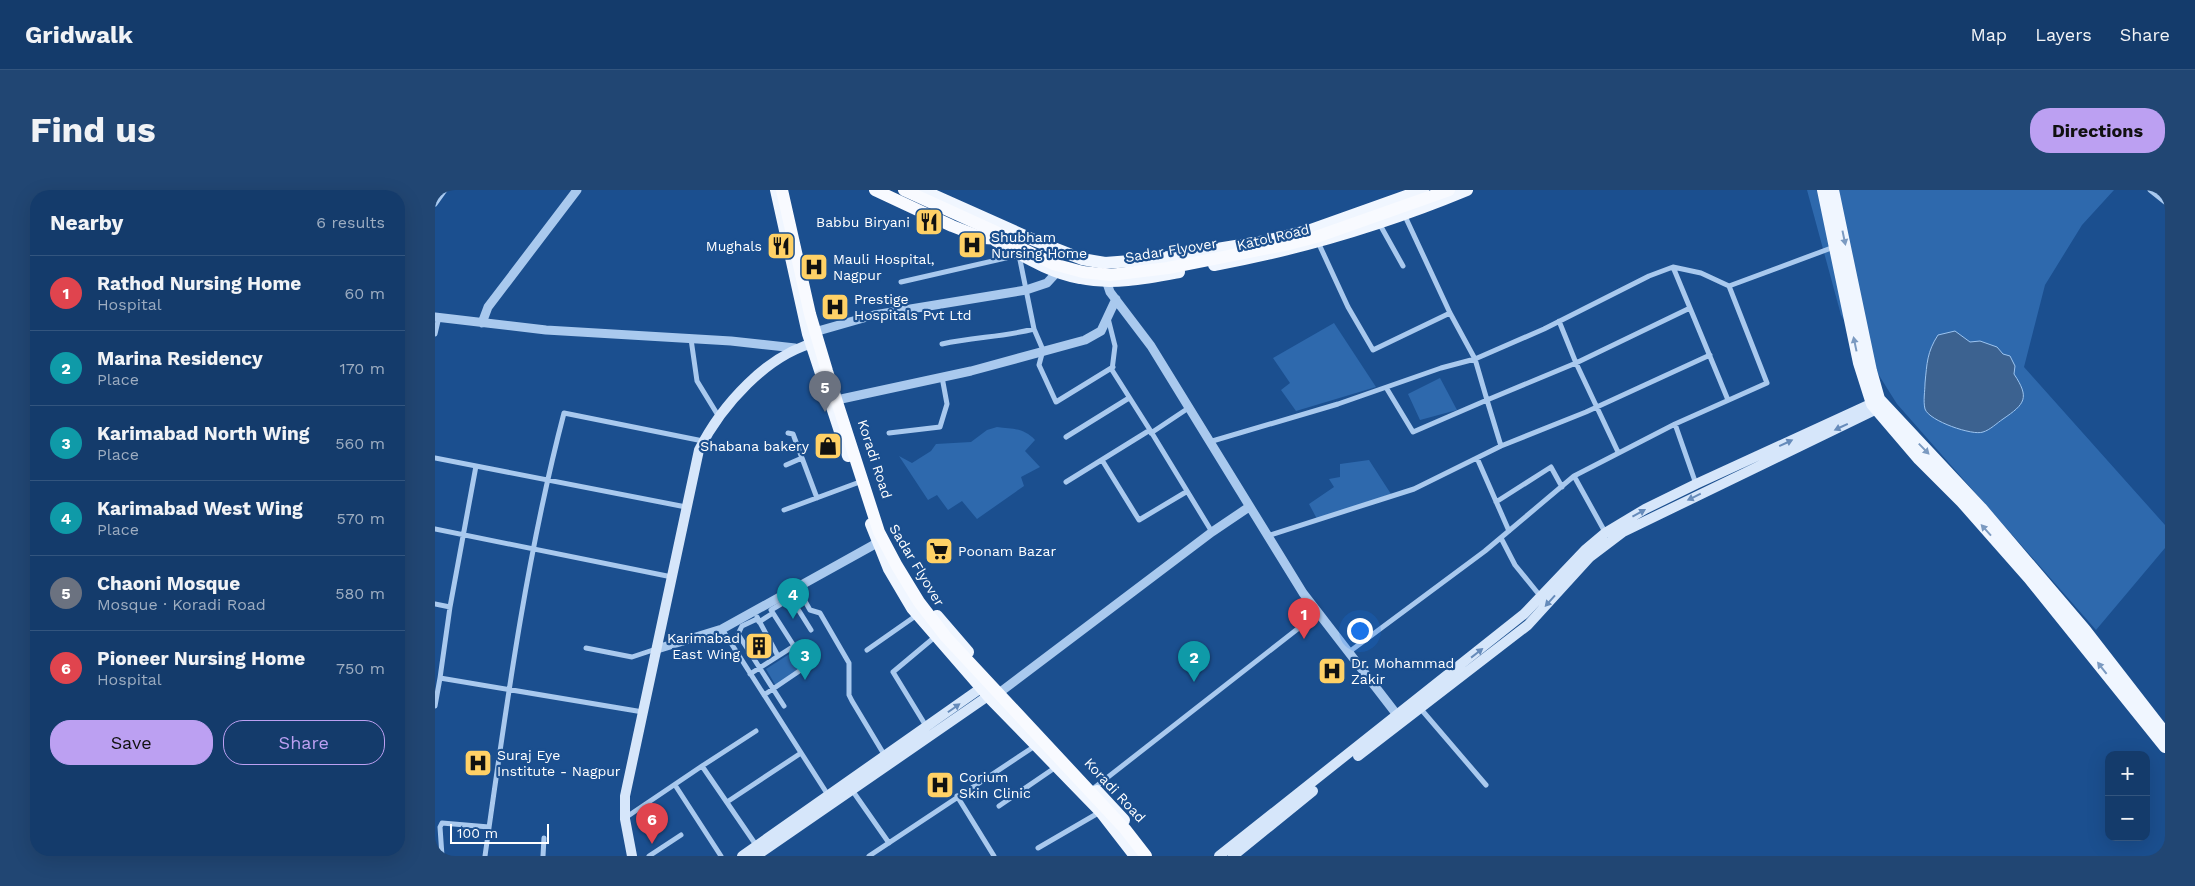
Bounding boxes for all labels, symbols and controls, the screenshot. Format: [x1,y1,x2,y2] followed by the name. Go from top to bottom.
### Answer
[25,21,133,49] text: Gridwalk
[1970,24,2007,45] text: Map
[2035,24,2092,45] text: Layers
[2120,24,2170,45] text: Share
[2030,108,2165,153] button: Directions
[30,109,156,151] text: Find us
[914,207,944,237] restaurant icon: Babbu Biryani
[50,210,123,235] text: Nearby
[316,213,385,232] text: 6 results
[816,214,910,230] place label: Babbu Biryani
[1235,221,1311,253] street label: Katol Road
[991,229,1087,261] place label: Shubham Nursing Home
[957,230,987,260] hospital icon: Shubham Nursing Home
[1840,230,1848,246] one-way arrow
[766,231,796,261] restaurant icon: Mughals
[1124,235,1218,265] street label: Sadar Flyover
[706,238,762,254] place label: Mughals
[833,251,934,283] place label: Mauli Hospital, Nagpur
[799,252,829,282] hospital icon: Mauli Hospital, Nagpur
[97,272,301,295] text: Rathod Nursing Home
[63,284,69,303] text: 1
[345,284,385,303] text: 60 m
[854,291,972,323] place label: Prestige Hospitals Pvt Ltd
[820,292,850,322] hospital icon: Prestige Hospitals Pvt Ltd
[97,295,162,314] text: Hospital
[1851,336,1859,352] one-way arrow
[97,347,263,370] text: Marina Residency
[61,359,71,378] text: 2
[339,359,385,378] text: 170 m
[97,370,139,389] text: Place
[809,371,841,412] pin: 5
[855,418,895,500] street label: Koradi Road
[97,422,309,445] text: Karimabad North Wing
[1834,424,1848,432] one-way arrow
[813,431,843,461] shop icon: Shabana bakery
[61,434,71,453] text: 3
[335,434,385,453] text: 560 m
[700,438,810,454] place label: Shabana bakery
[1779,438,1793,446] one-way arrow
[1918,443,1930,455] one-way arrow
[97,445,139,464] text: Place
[1687,493,1701,501] one-way arrow
[97,497,303,520] text: Karimabad West Wing
[1632,508,1646,517] one-way arrow
[61,509,71,528] text: 4
[336,509,385,528] text: 570 m
[97,520,139,539] text: Place
[886,521,948,609] street label: Sadar Flyover
[1981,524,1992,536] one-way arrow
[924,536,954,566] supermarket icon: Poonam Bazar
[958,543,1056,559] place label: Poonam Bazar
[97,572,240,595] text: Chaoni Mosque
[777,578,809,619] pin: 4
[61,584,71,603] text: 5
[335,584,385,603] text: 580 m
[1544,594,1556,606] one-way arrow
[97,595,266,614] text: Mosque · Koradi Road
[1288,598,1320,639] pin: 1
[1347,618,1373,644] your location
[667,630,741,662] place label: Karimabad East Wing
[744,631,774,661] building icon: Karimabad East Wing
[789,639,821,680] pin: 3
[1178,641,1210,682] pin: 2
[97,647,305,670] text: Pioneer Nursing Home
[1470,647,1483,658] one-way arrow
[1351,655,1454,687] place label: Dr. Mohammad Zakir
[1317,656,1347,686] hospital icon: Dr. Mohammad Zakir
[61,659,71,678] text: 6
[336,659,385,678] text: 750 m
[2096,662,2107,675] one-way arrow
[97,670,162,689] text: Hospital
[947,703,961,713] one-way arrow
[50,720,213,765] button: Save
[223,720,385,765] button: Share
[497,747,621,779] place label: Suraj Eye Institute - Nagpur
[463,748,493,778] hospital icon: Suraj Eye Institute - Nagpur
[2105,751,2150,841] map controls
[2105,751,2150,796] button: +
[1081,755,1149,825] street label: Koradi Road
[959,769,1031,801] place label: Corium Skin Clinic
[925,770,955,800] hospital icon: Corium Skin Clinic
[2105,796,2150,841] button: −
[636,803,668,844] pin: 6
[450,821,549,844] scale bar
[457,825,498,841] text: 100 m

